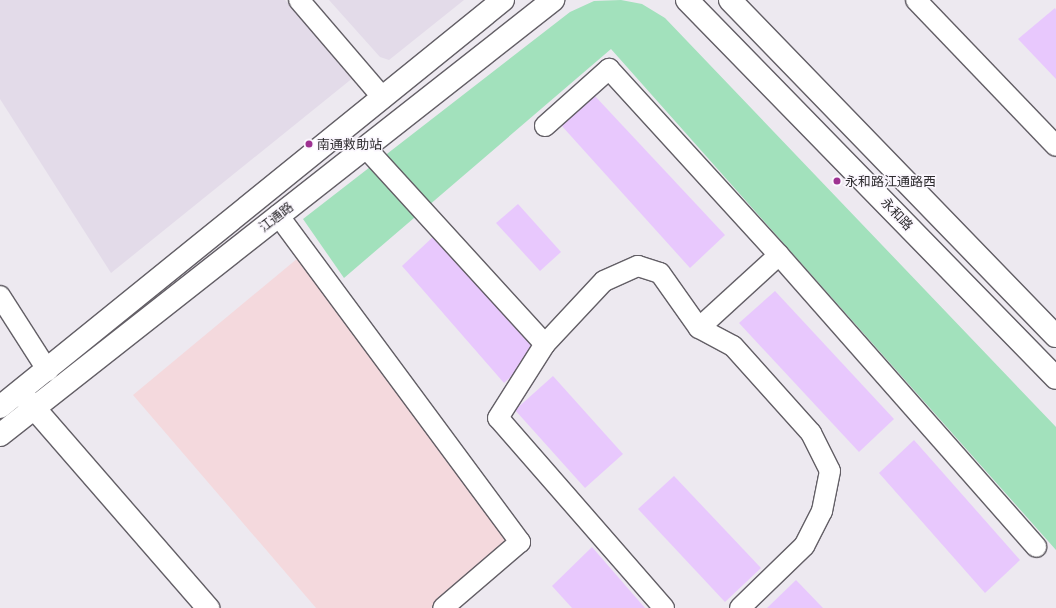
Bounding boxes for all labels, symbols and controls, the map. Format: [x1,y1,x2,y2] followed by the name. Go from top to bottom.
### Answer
[317,136,382,152] place label: 南通救助站
[304,139,314,149] marker: 南通救助站
[845,173,936,189] place label: 永和路江通路西
[832,176,842,186] marker: 永和路江通路西
[878,195,916,233] street label: 永和路
[256,199,296,235] street label: 江通路

